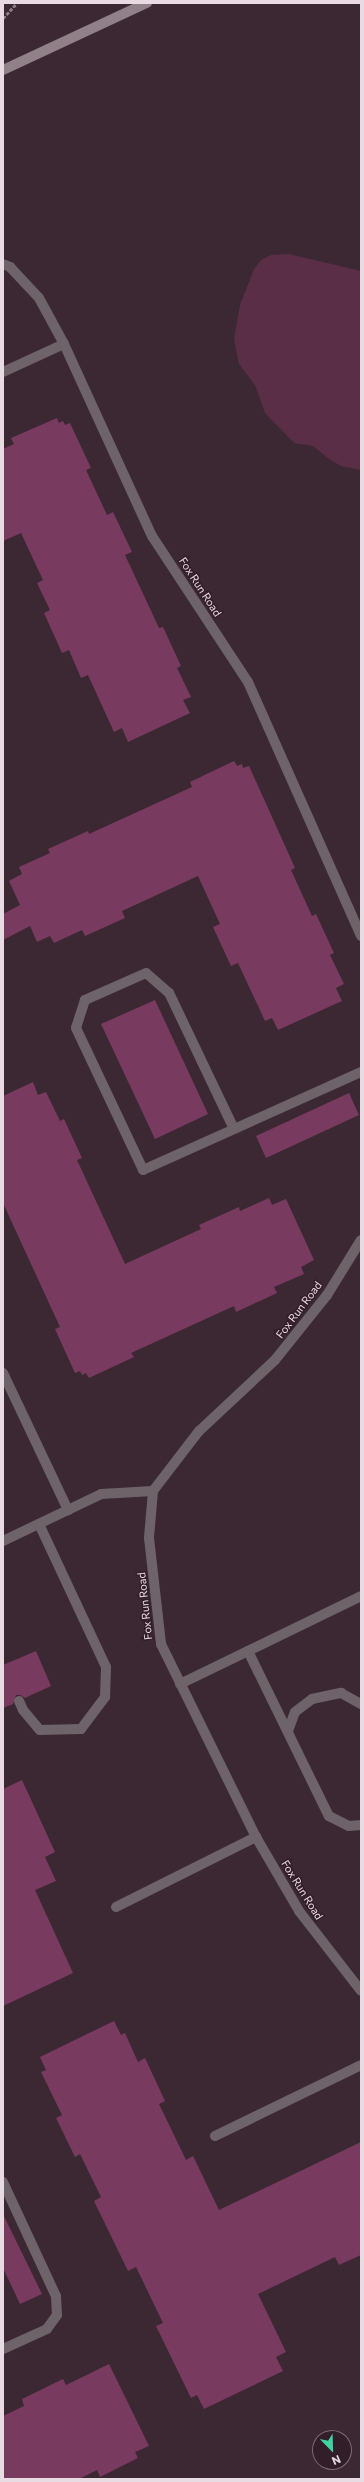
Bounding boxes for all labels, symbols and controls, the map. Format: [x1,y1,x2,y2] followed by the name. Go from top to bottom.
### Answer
[176,555,224,619] street label: Fox Run Road
[273,1279,325,1341] street label: Fox Run Road
[135,1572,155,1640] street label: Fox Run Road
[278,1858,326,1922] street label: Fox Run Road
[312,2430,352,2470] north arrow
[330,2453,343,2468] text: N

